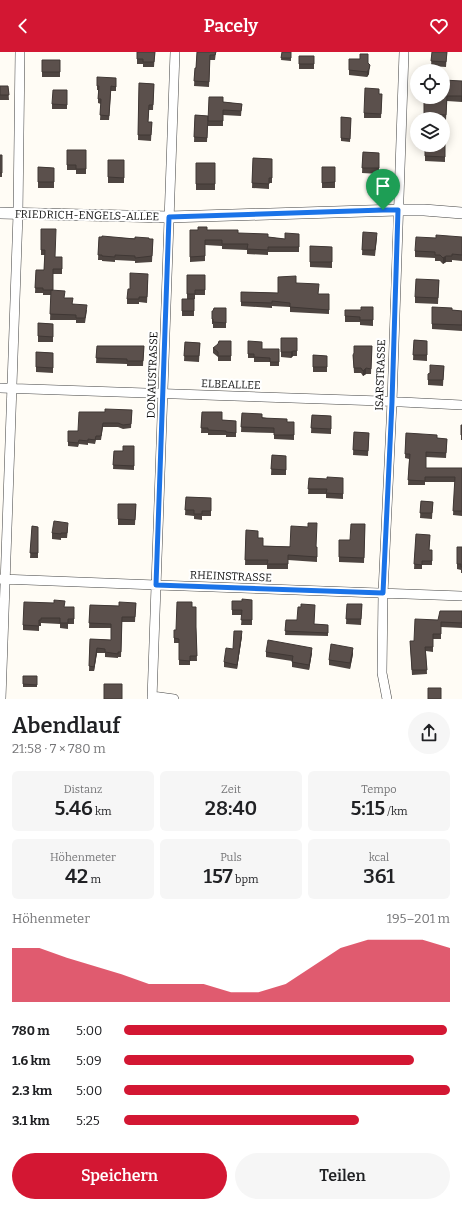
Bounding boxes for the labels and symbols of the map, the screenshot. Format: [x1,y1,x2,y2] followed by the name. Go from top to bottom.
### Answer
[366,169,400,210] pin
[15,208,160,223] street label: FRIEDRICH-ENGELS-ALLEE
[144,331,161,419] street label: DONAUSTRASSE
[373,339,388,411] street label: ISARSTRASSE
[201,377,261,392] street label: ELBEALLEE
[190,569,272,584] street label: RHEINSTRASSE

